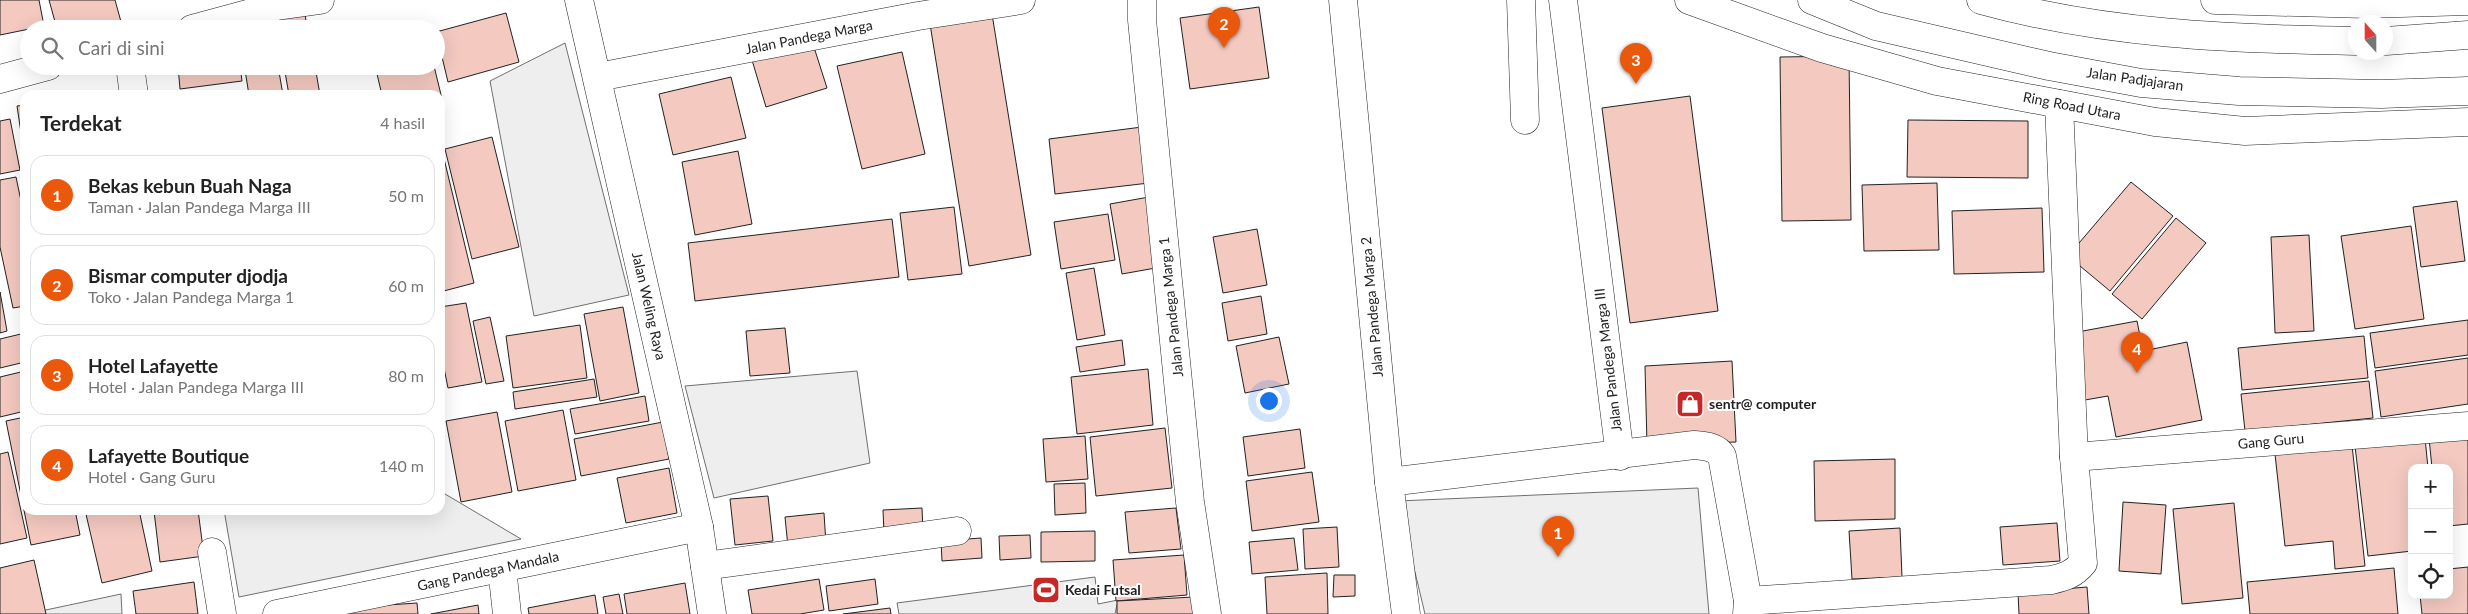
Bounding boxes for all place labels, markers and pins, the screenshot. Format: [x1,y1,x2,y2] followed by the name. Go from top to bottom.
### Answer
[1208,7,1240,48] pin: 2
[1620,43,1652,84] pin: 3
[2121,332,2153,373] pin: 4
[1675,389,1705,419] shop icon: sentr@ computer
[1709,395,1817,412] place label: sentr@ computer
[1542,516,1574,557] pin: 1
[1031,575,1061,605] sports icon: Kedai Futsal
[1065,581,1141,598] place label: Kedai Futsal

